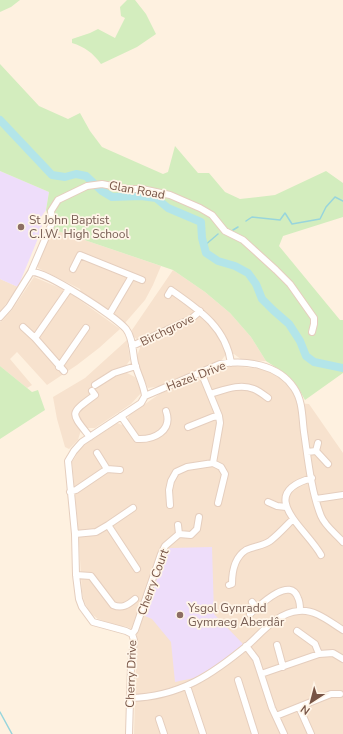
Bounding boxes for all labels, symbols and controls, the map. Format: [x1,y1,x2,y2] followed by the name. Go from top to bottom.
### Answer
[108,177,166,203] street label: Glan Road
[29,212,129,242] place label: St John Baptist C.I.W. High School
[16,222,26,232] marker: St John Baptist C.I.W. High School
[138,310,196,350] street label: Birchgrove
[164,357,228,395] street label: Hazel Drive
[134,546,173,617] street label: Cherry Court
[187,600,285,630] place label: Ysgol Gynradd Gymraeg Aberdâr
[175,610,185,620] marker: Ysgol Gynradd Gymraeg Aberdâr
[122,640,140,708] street label: Cherry Drive
[291,682,331,722] north arrow
[298,701,313,718] text: N

